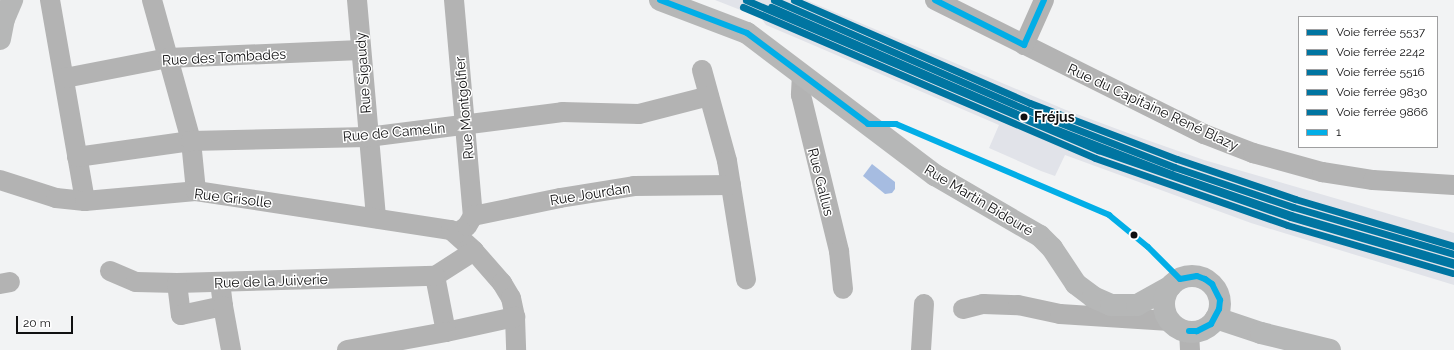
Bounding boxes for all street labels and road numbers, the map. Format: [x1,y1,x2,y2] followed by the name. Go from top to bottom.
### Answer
[352,32,374,114] street label: Rue Sigaudy
[161,45,287,69] street label: Rue des Tombades
[451,56,477,160] street label: Rue Montgolfier
[1065,60,1241,154] street label: Rue du Capitaine René Blazy
[342,119,446,145] street label: Rue de Camelin
[804,146,838,218] street label: Rue Gallus
[922,161,1036,239] street label: Rue Martin Bidouré
[548,179,632,209] street label: Rue Jourdan
[193,185,273,211] street label: Rue Grisolle
[214,271,328,291] street label: Rue de la Juiverie

